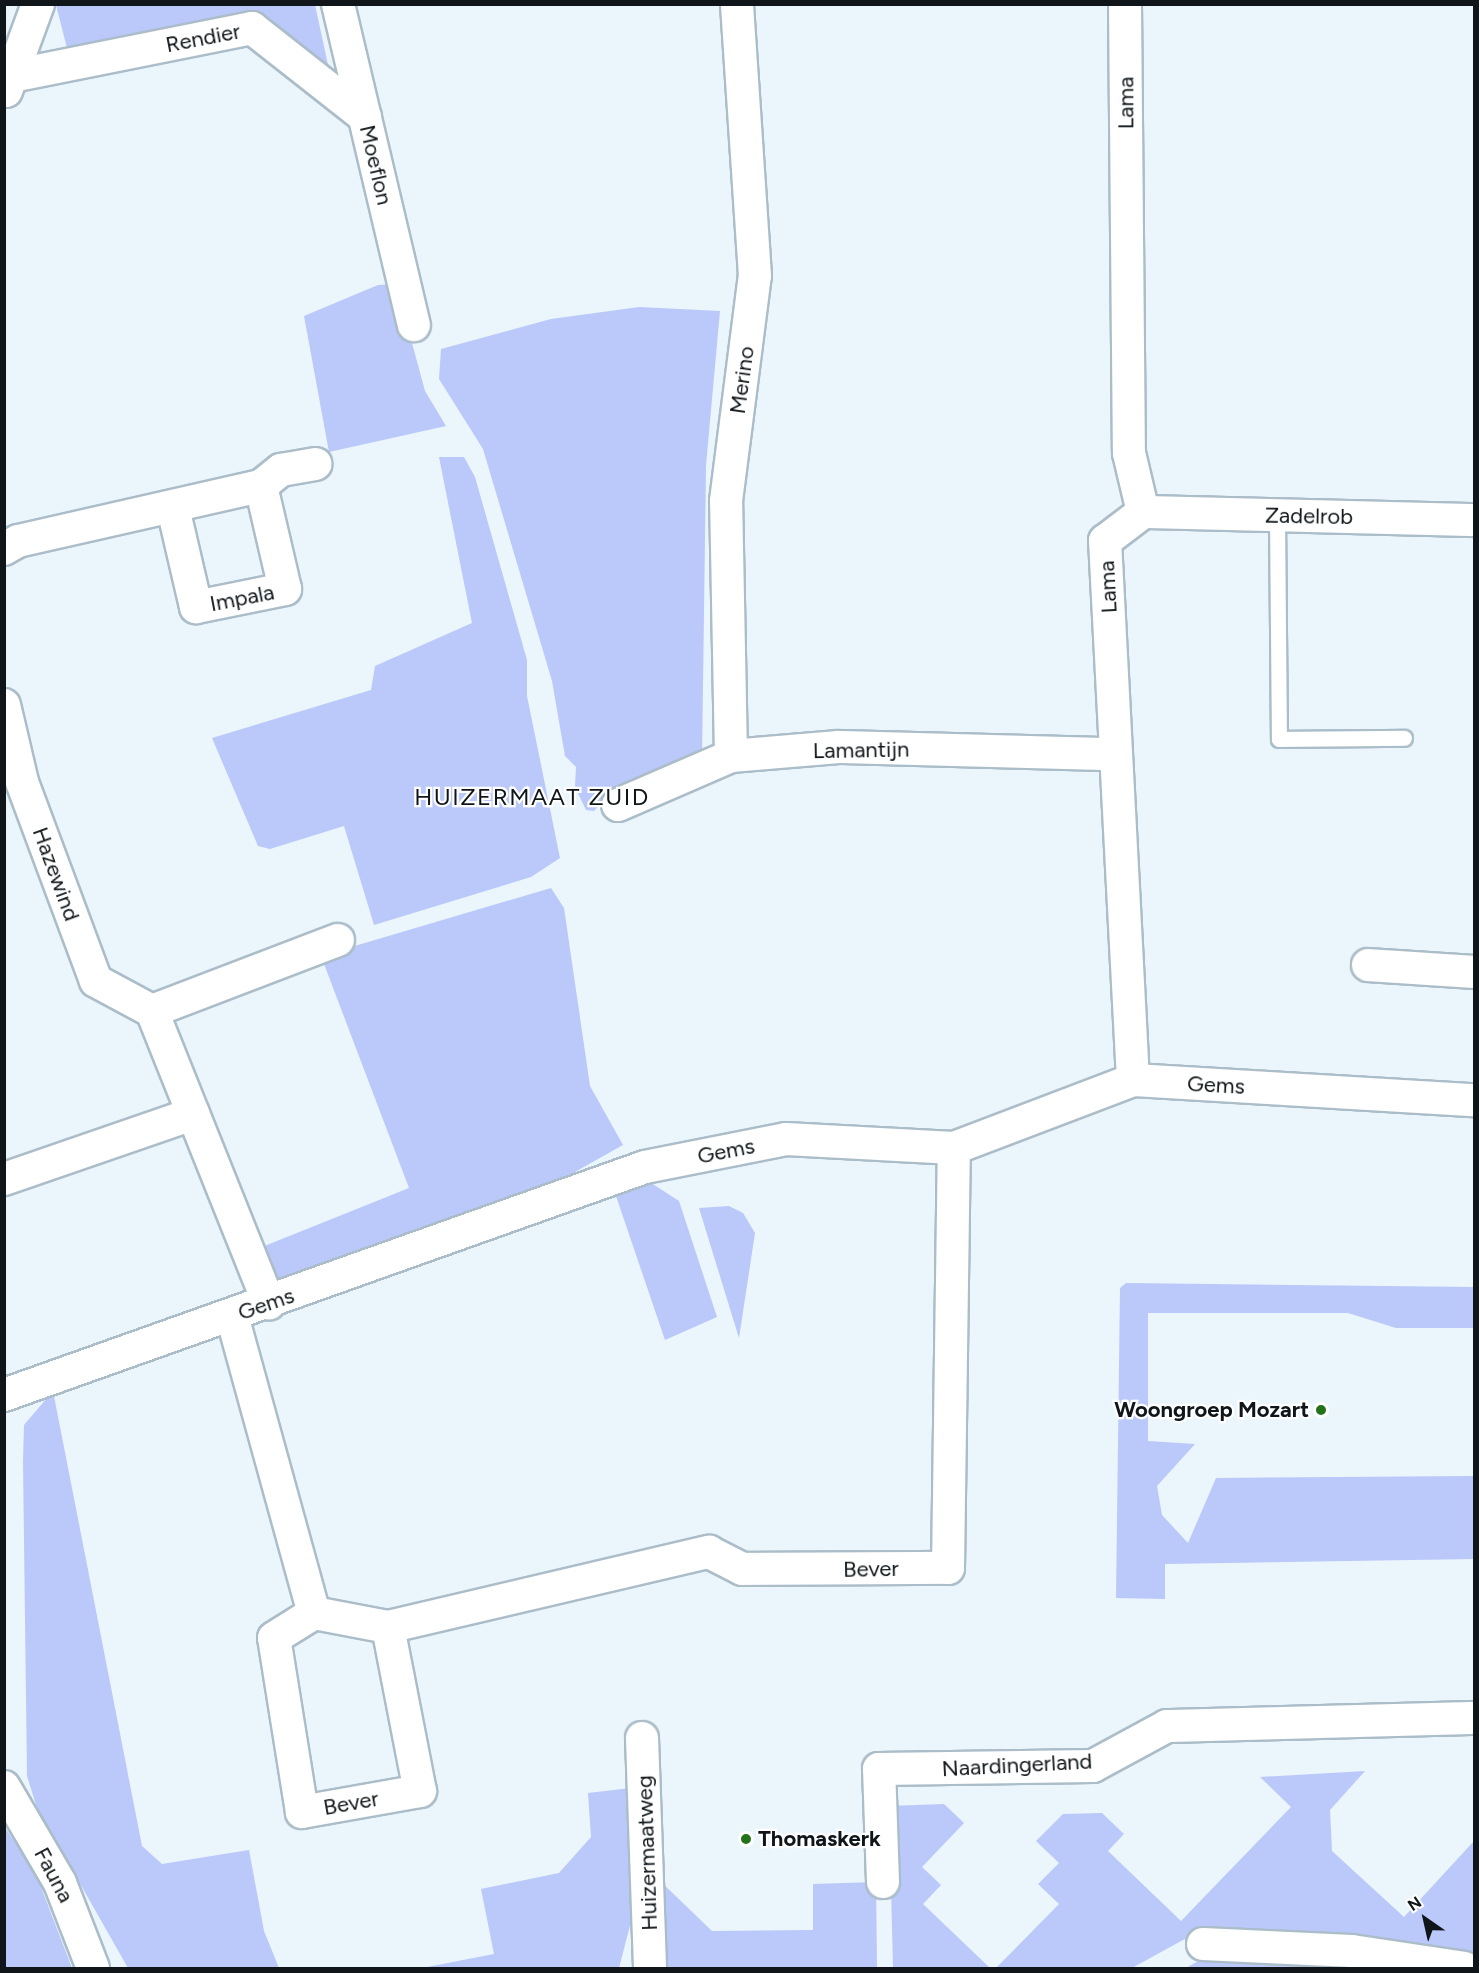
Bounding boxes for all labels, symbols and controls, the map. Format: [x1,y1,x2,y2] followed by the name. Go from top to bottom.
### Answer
[163,18,243,58] street label: Rendier
[1113,77,1139,129] street label: Lama
[354,122,398,208] street label: Moeflon
[724,344,760,416] street label: Merino
[1265,502,1353,530] street label: Zadelrob
[1093,560,1123,614] street label: Lama
[208,579,276,617] street label: Impala
[813,736,909,764] street label: Lamantijn
[414,783,650,811] district label: HUIZERMAAT ZUID
[27,824,85,924] street label: Hazewind
[1186,1070,1246,1100] street label: Gems
[695,1133,757,1169] street label: Gems
[234,1282,298,1326] street label: Gems
[1114,1397,1309,1423] place label: Woongroep Mozart
[1314,1403,1328,1417] marker: Woongroep Mozart
[843,1555,899,1583] street label: Bever
[941,1748,1093,1782] street label: Naardingerland
[631,1775,663,1931] street label: Huizermaatweg
[321,1785,381,1821] street label: Bever
[758,1826,881,1852] place label: Thomaskerk
[739,1832,753,1846] marker: Thomaskerk
[29,1843,79,1907] street label: Fauna
[1395,1889,1455,1949] north arrow
[1404,1892,1425,1915] text: N

